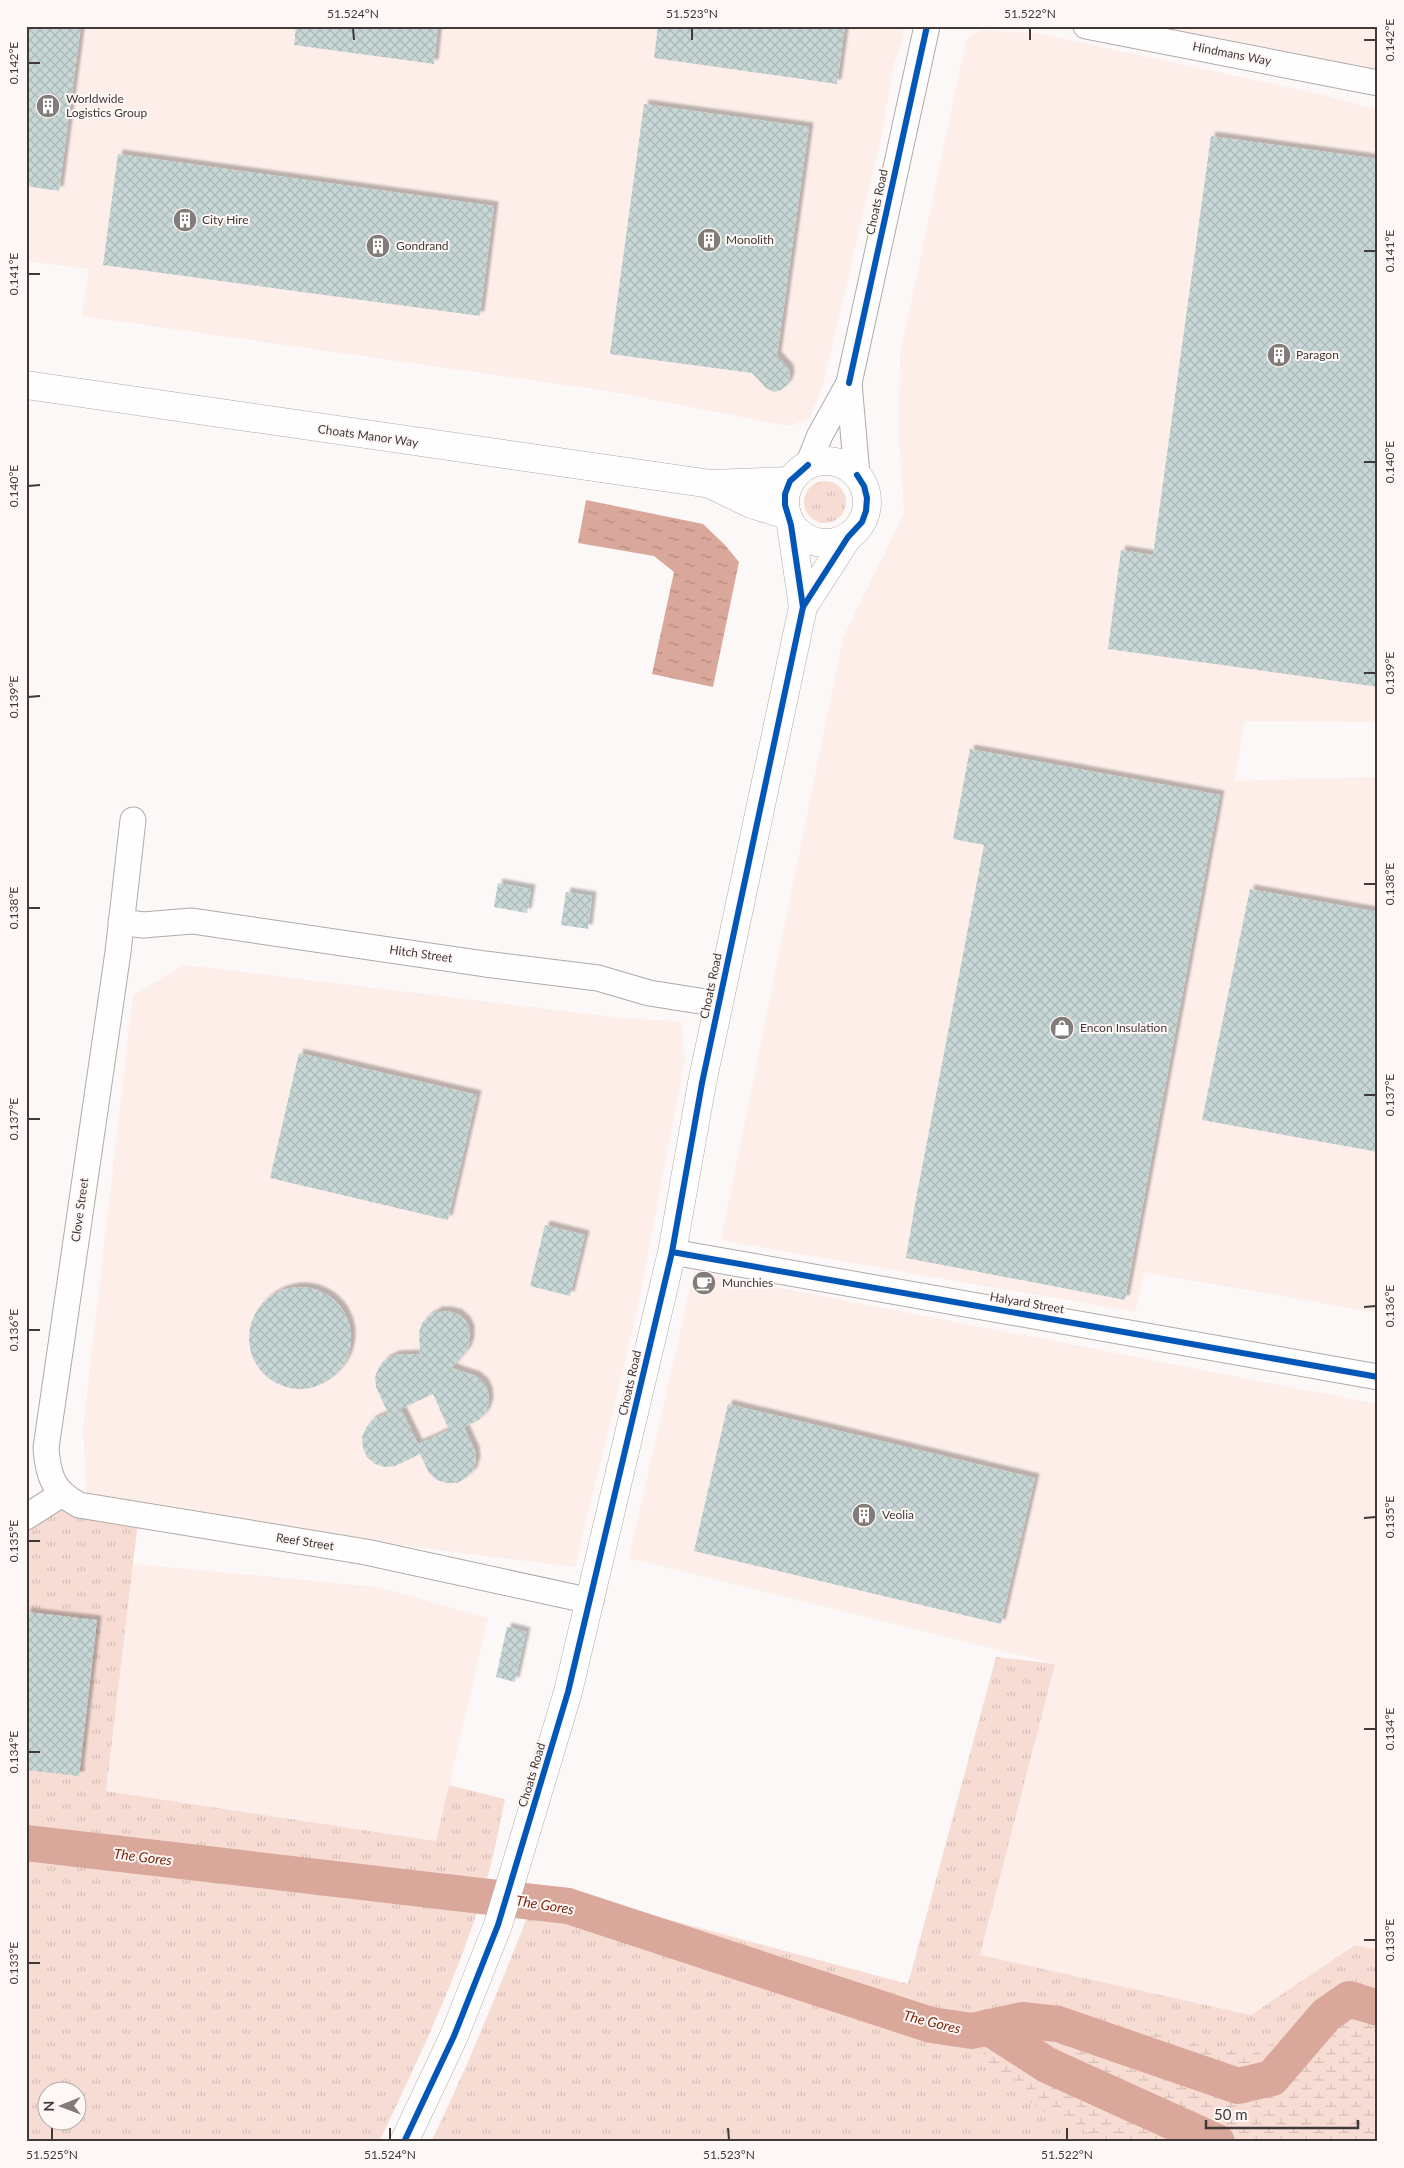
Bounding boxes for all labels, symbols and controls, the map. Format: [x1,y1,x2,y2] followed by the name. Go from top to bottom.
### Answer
[327,6,379,21] text: 51.524°N
[666,6,718,21] text: 51.523°N
[1004,6,1056,21] text: 51.522°N
[1382,19,1397,61] text: 0.142°E
[1192,39,1273,69] street label: Hindmans Way
[6,42,21,84] text: 0.142°E
[66,91,147,120] place label: Worldwide Logistics Group
[35,93,61,119] building icon: Worldwide Logistics Group
[862,168,891,236] street label: Choats Road
[172,207,198,233] building icon: City Hire
[202,212,249,227] place label: City Hire
[696,227,722,253] building icon: Monolith
[1382,230,1397,272] text: 0.141°E
[726,232,774,247] place label: Monolith
[365,233,391,259] building icon: Gondrand
[396,238,449,253] place label: Gondrand
[6,253,21,295] text: 0.141°E
[1266,342,1292,368] building icon: Paragon
[1296,347,1339,362] place label: Paragon
[317,421,420,450] street label: Choats Manor Way
[1382,441,1397,483] text: 0.140°E
[6,465,21,507] text: 0.140°E
[1382,652,1397,694] text: 0.139°E
[6,676,21,718] text: 0.139°E
[1382,863,1397,905] text: 0.138°E
[6,887,21,929] text: 0.138°E
[389,942,454,965] street label: Hitch Street
[696,952,725,1020] street label: Choats Road
[1049,1015,1075,1041] shop icon: Encon Insulation
[1080,1020,1167,1035] place label: Encon Insulation
[1382,1074,1397,1116] text: 0.137°E
[6,1098,21,1140] text: 0.137°E
[68,1176,92,1243] street label: Clove Street
[691,1270,717,1296] cafe icon: Munchies
[722,1275,773,1290] place label: Munchies
[1382,1285,1397,1327] text: 0.136°E
[989,1289,1066,1317] street label: Halyard Street
[6,1309,21,1351] text: 0.136°E
[615,1349,644,1417] street label: Choats Road
[1382,1496,1397,1538] text: 0.135°E
[851,1502,877,1528] building icon: Veolia
[882,1507,914,1522] place label: Veolia
[6,1520,21,1562] text: 0.135°E
[275,1530,336,1554] street label: Reef Street
[1382,1708,1397,1750] text: 0.134°E
[6,1731,21,1773] text: 0.134°E
[515,1741,548,1809] street label: Choats Road
[113,1845,173,1869] water label: The Gores
[515,1892,576,1918] water label: The Gores
[1382,1919,1397,1961] text: 0.133°E
[6,1942,21,1984] text: 0.133°E
[902,2006,963,2037] water label: The Gores
[38,2080,88,2130] north arrow
[1206,2098,1359,2130] scale bar
[40,2101,57,2112] text: N
[1214,2105,1248,2123] text: 50 m
[26,2147,78,2162] text: 51.525°N
[364,2147,416,2162] text: 51.524°N
[703,2147,755,2162] text: 51.523°N
[1041,2147,1093,2162] text: 51.522°N

